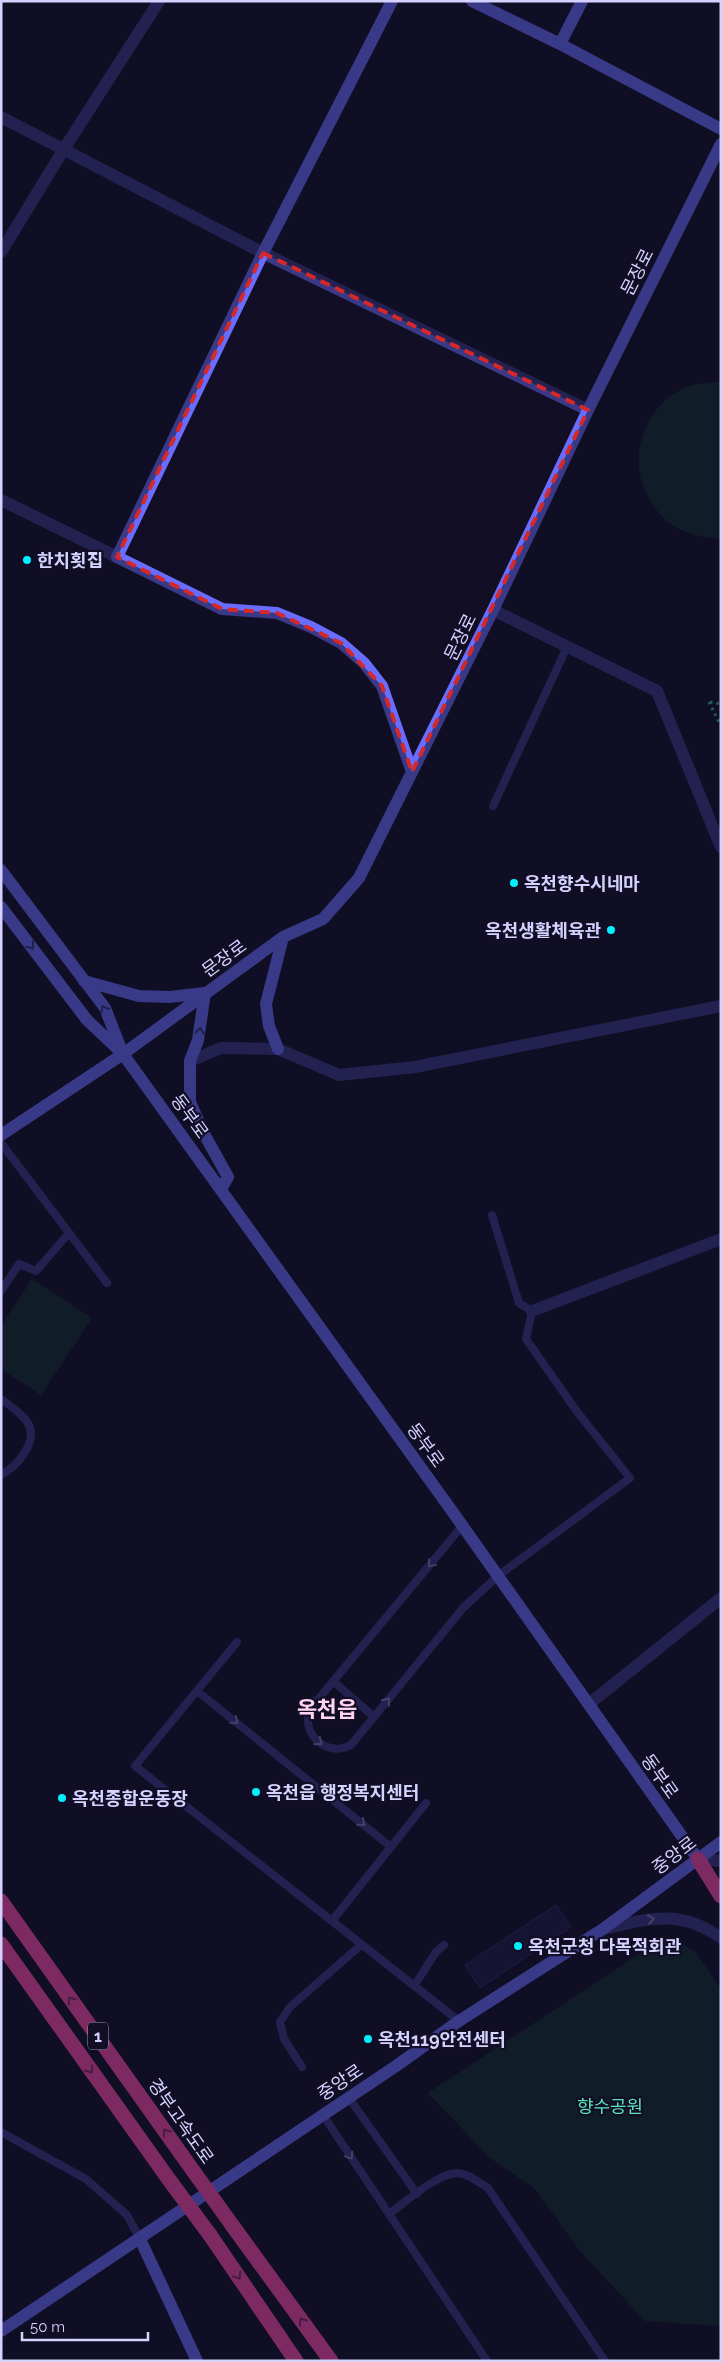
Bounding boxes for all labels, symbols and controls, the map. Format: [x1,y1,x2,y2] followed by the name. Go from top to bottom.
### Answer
[616,245,658,299] street label: 문장로
[37,550,103,571] place label: 한치횟집
[21,554,33,566] marker: 한치횟집
[440,610,480,664] street label: 문장로
[524,873,640,894] place label: 옥천향수시네마
[508,877,520,889] marker: 옥천향수시네마
[485,920,601,941] place label: 옥천생활체육관
[605,924,617,936] marker: 옥천생활체육관
[198,935,250,981] street label: 문장로
[25,940,33,949] one-way arrow
[100,1005,110,1014] one-way arrow
[194,1026,204,1035] one-way arrow
[167,1090,213,1142] street label: 동부로
[403,1419,449,1471] street label: 동부로
[428,1558,437,1567] one-way arrow
[297,1696,357,1722] district label: 옥천읍
[382,1697,391,1706] one-way arrow
[229,1716,238,1724] one-way arrow
[314,1736,323,1745] one-way arrow
[637,1750,683,1802] street label: 동부로
[266,1782,419,1803] place label: 옥천읍 행정복지센터
[250,1786,262,1798] marker: 옥천읍 행정복지센터
[72,1788,188,1809] place label: 옥천종합운동장
[56,1792,68,1804] marker: 옥천종합운동장
[356,1818,365,1827] one-way arrow
[648,1832,700,1878] street label: 중앙로
[647,1914,655,1925] one-way arrow
[528,1936,682,1957] place label: 옥천군청 다목적회관
[512,1940,524,1952] marker: 옥천군청 다목적회관
[68,1996,77,2005] one-way arrow
[88,2022,108,2050] road number: 1
[378,2029,506,2050] place label: 옥천119안전센터
[362,2033,374,2045] marker: 옥천119안전센터
[314,2059,366,2105] street label: 중앙로
[84,2064,93,2073] one-way arrow
[144,2074,218,2168] street label: 경부고속도로
[577,2096,643,2117] park label: 향수공원
[163,2128,172,2138] one-way arrow
[344,2150,353,2160] one-way arrow
[232,2270,241,2279] one-way arrow
[22,2310,149,2342] scale bar
[30,2318,65,2336] text: 50 m
[299,2318,309,2327] one-way arrow

